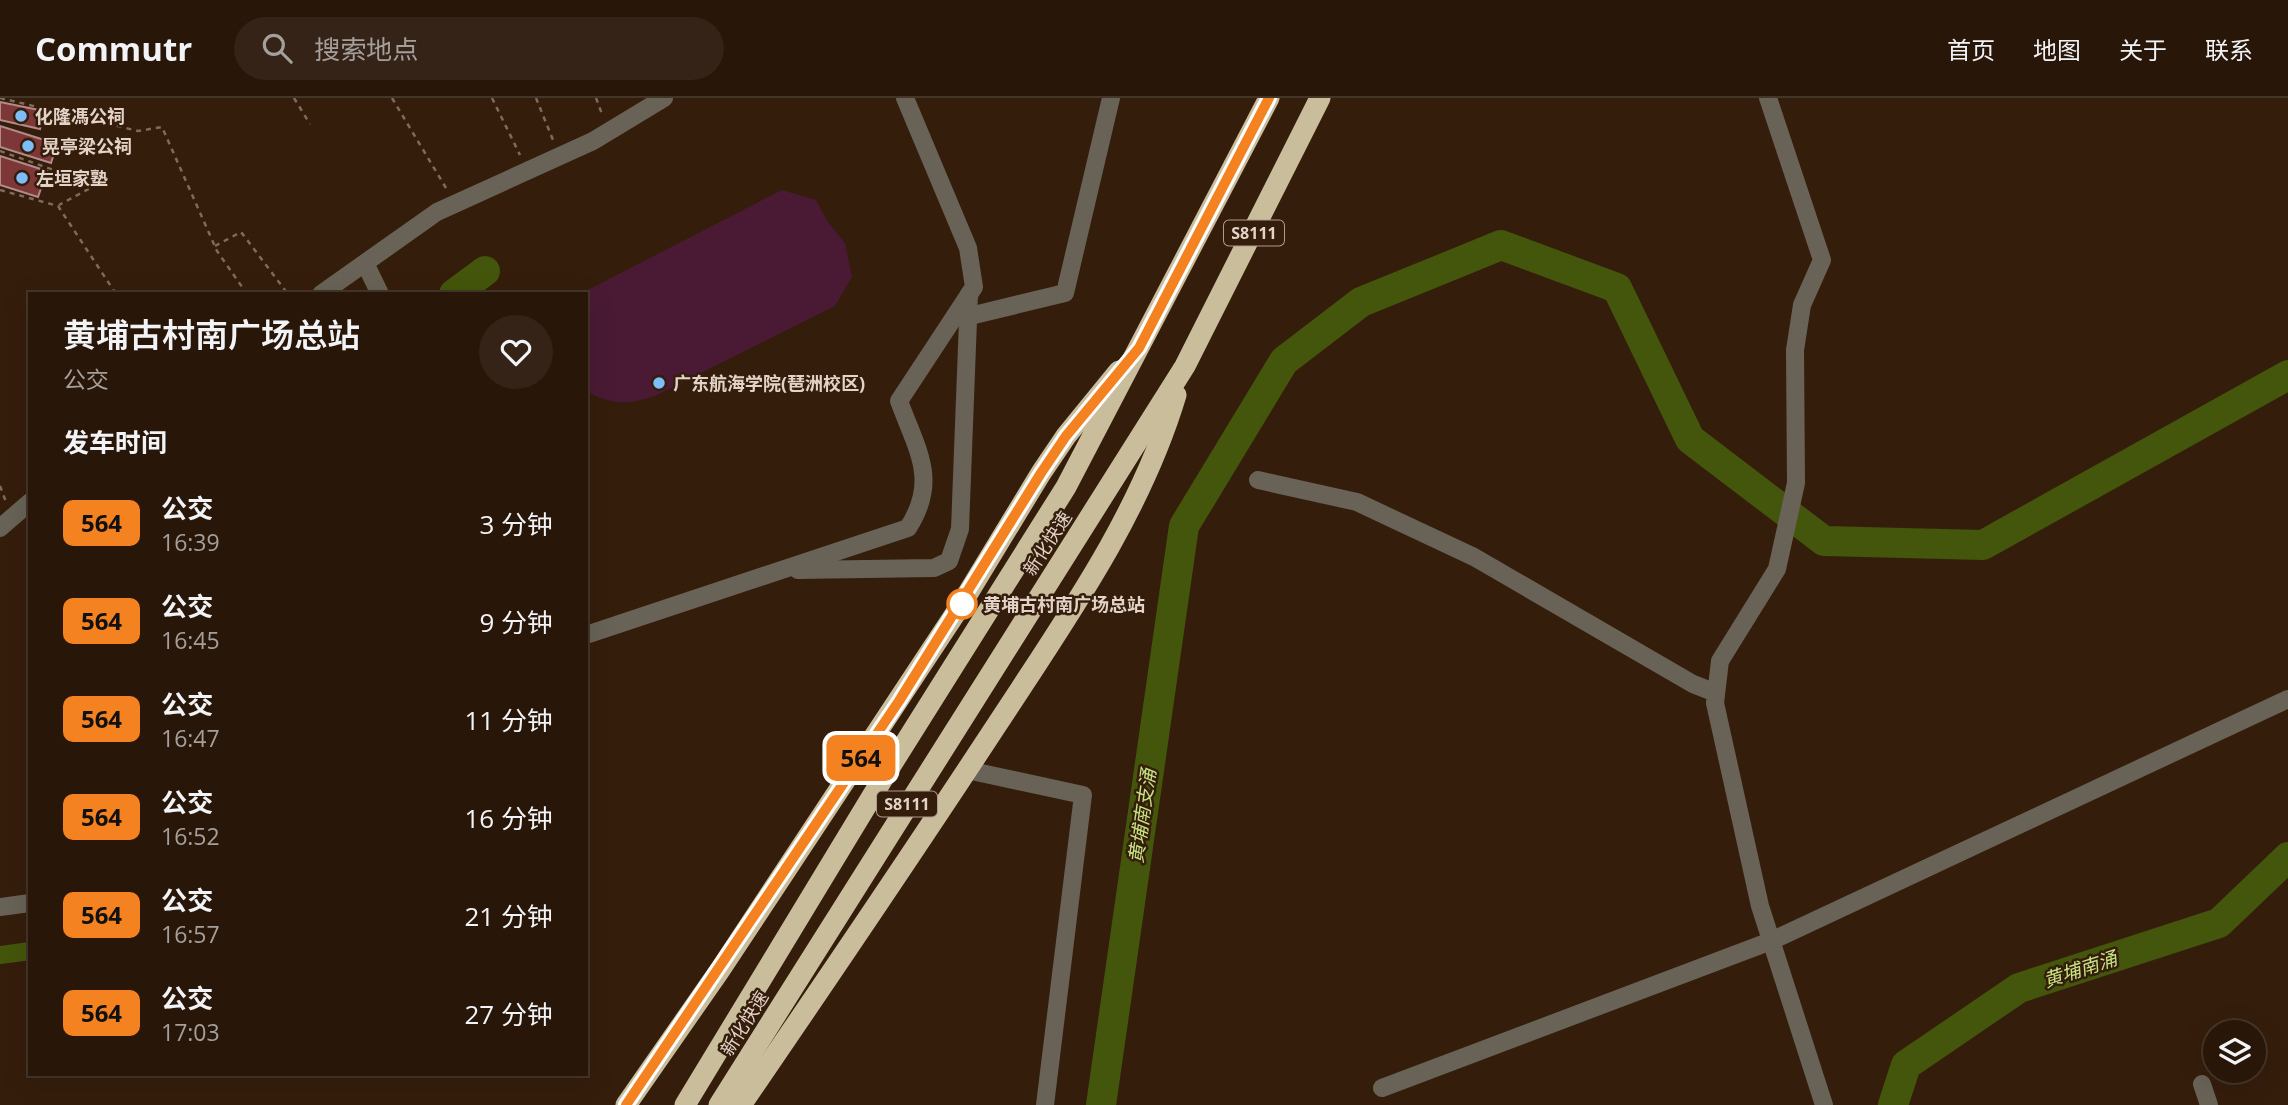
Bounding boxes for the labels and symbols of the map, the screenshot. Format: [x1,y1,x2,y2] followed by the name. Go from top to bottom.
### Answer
[35,104,125,128] place label: 化隆馮公祠
[13,108,29,124] marker: 化隆馮公祠
[42,134,132,158] place label: 晃亭梁公祠
[20,138,36,154] marker: 晃亭梁公祠
[36,166,108,190] place label: 左垣家塾
[14,170,30,186] marker: 左垣家塾
[1224,220,1284,246] road number: S8111
[673,371,865,395] place label: 广东航海学院(琶洲校区)
[651,375,667,391] marker: 广东航海学院(琶洲校区)
[1017,506,1077,580] street label: 新化快速
[947,589,977,619] marker: 黄埔古村南广场总站
[983,592,1145,616] place label: 黄埔古村南广场总站
[821,735,901,781] line badge: 564
[1123,765,1162,865] water label: 黄埔南支涌
[877,792,937,817] road number: S8111
[2040,944,2122,993] water label: 黄埔南涌
[715,986,773,1060] street label: 新化快速

